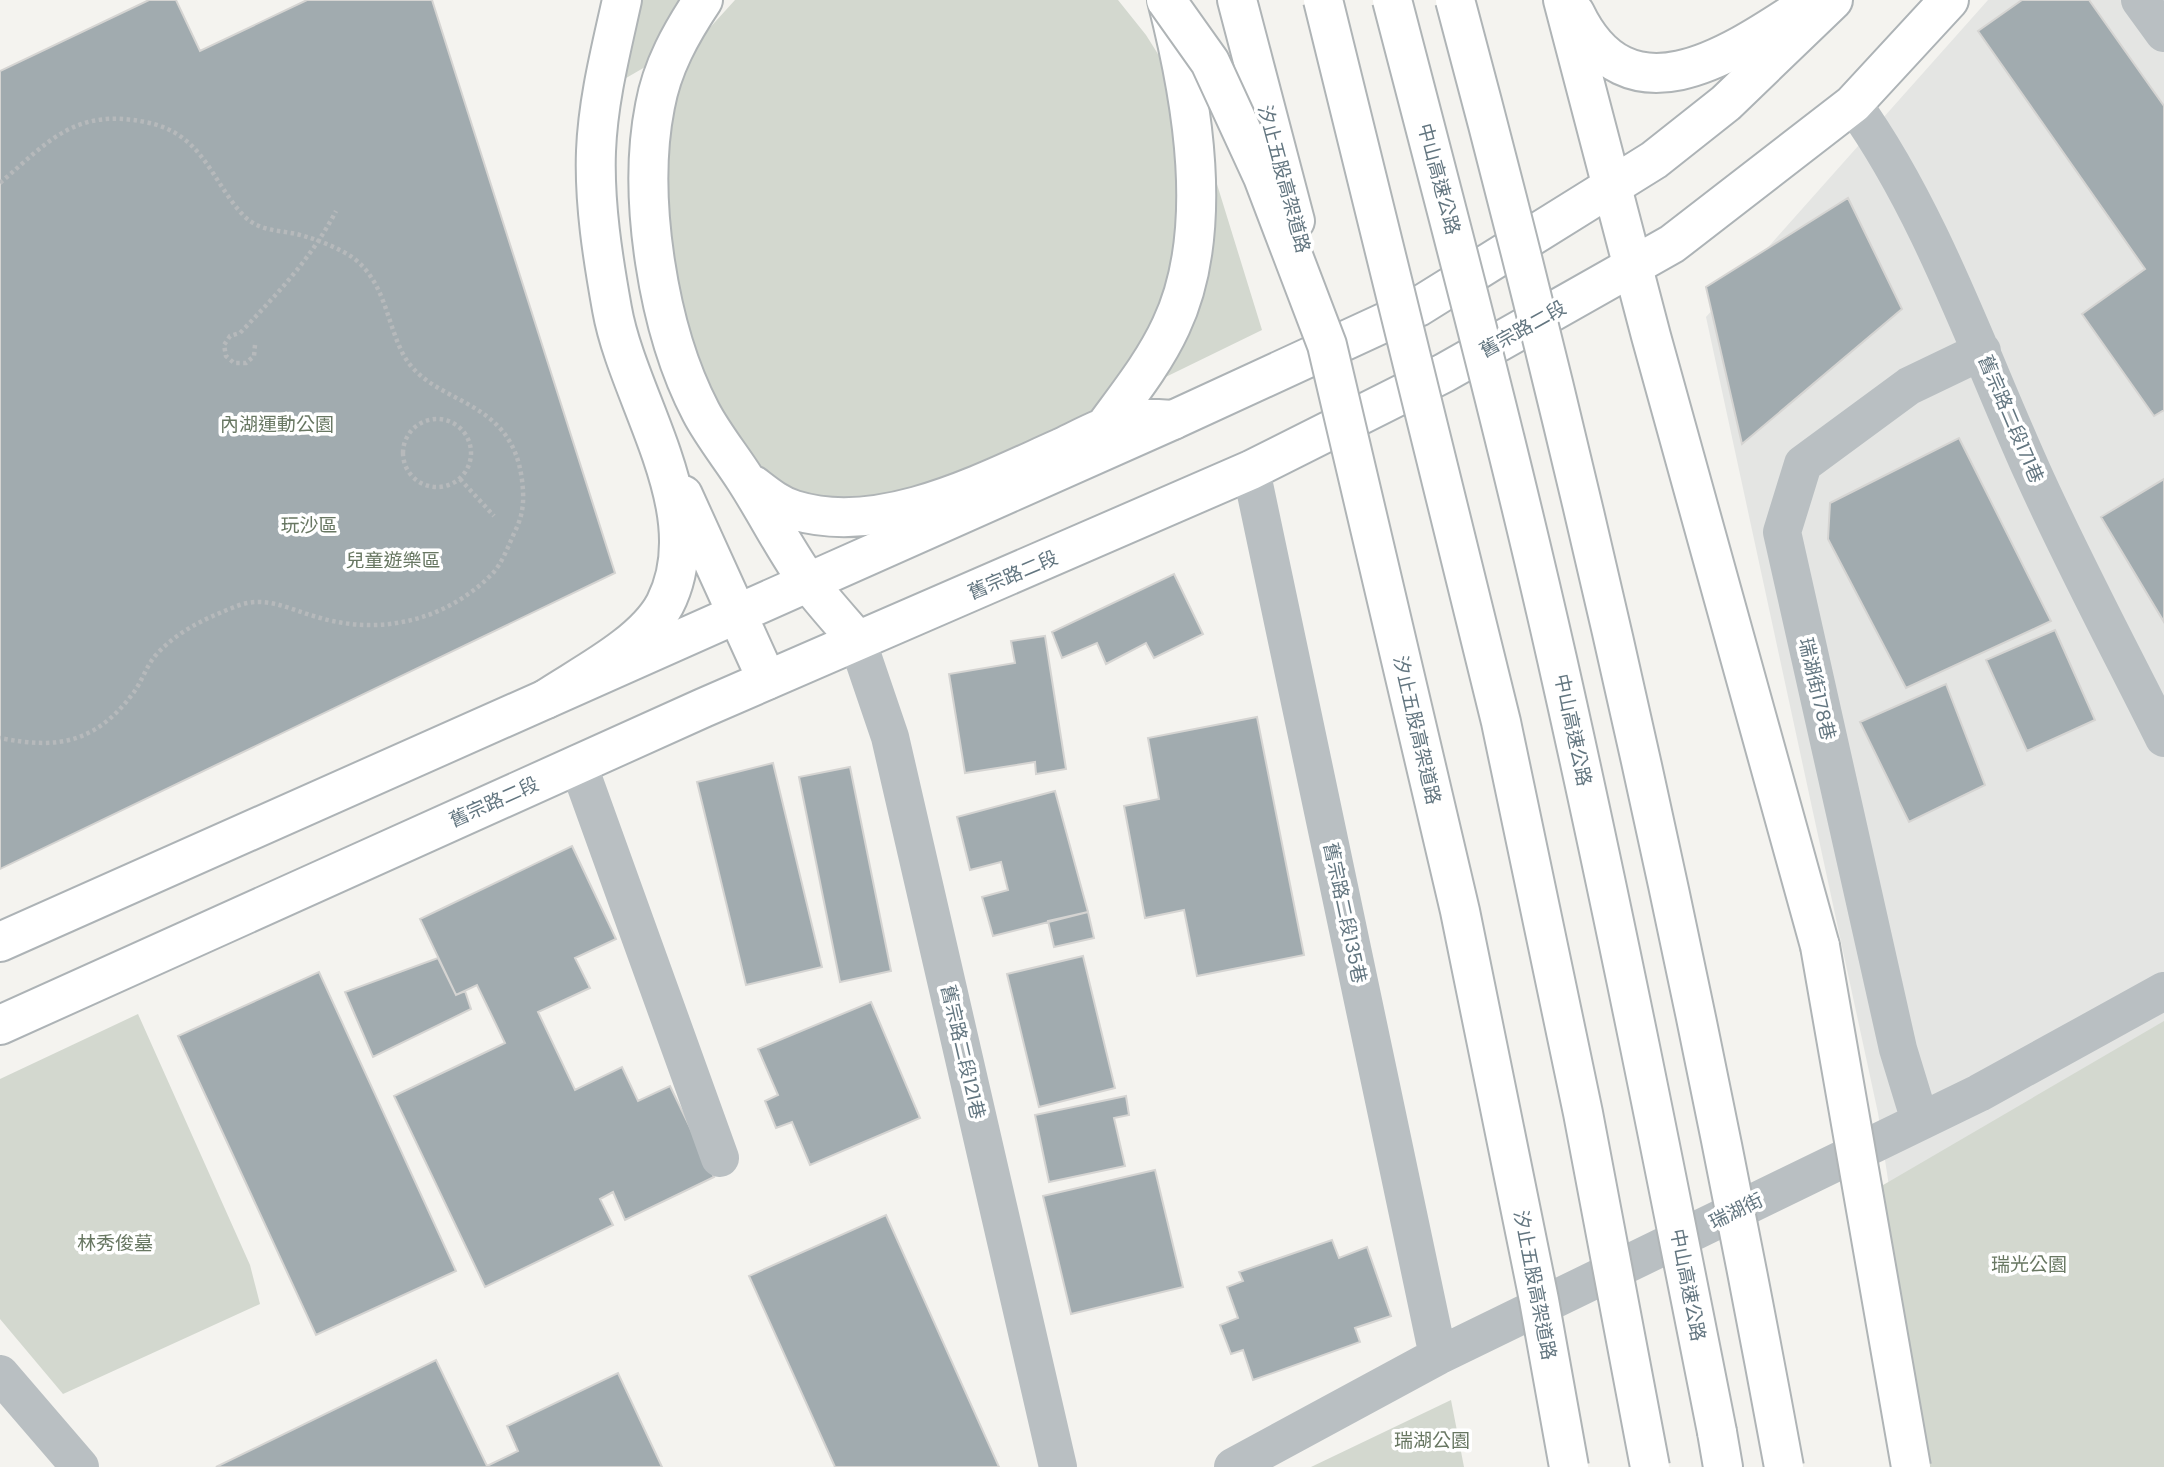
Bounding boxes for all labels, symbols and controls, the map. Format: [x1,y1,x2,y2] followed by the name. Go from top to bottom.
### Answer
[1251,102,1317,256] street label: 汐止五股高架道路
[1411,120,1467,238] street label: 中山高速公路
[1475,294,1571,364] street label: 舊宗路二段
[1972,351,2050,487] street label: 舊宗路二段171巷
[220,411,334,438] park label: 內湖運動公園
[280,512,338,539] park label: 玩沙區
[964,544,1062,606] street label: 舊宗路二段
[345,547,441,574] park label: 兒童遊樂區
[1792,635,1842,743] street label: 瑞湖街178巷
[1387,653,1447,807] street label: 汐止五股高架道路
[1548,671,1598,789] street label: 中山高速公路
[445,770,543,834] street label: 舊宗路二段
[1317,840,1373,986] street label: 舊宗路二段135巷
[934,982,992,1122] street label: 舊宗路二段121巷
[1704,1186,1768,1236] street label: 瑞湖街
[1507,1208,1563,1362] street label: 汐止五股高架道路
[1664,1226,1712,1344] street label: 中山高速公路
[77,1230,153,1257] park label: 林秀俊墓
[1991,1251,2067,1278] park label: 瑞光公園
[1394,1427,1470,1454] park label: 瑞湖公園

